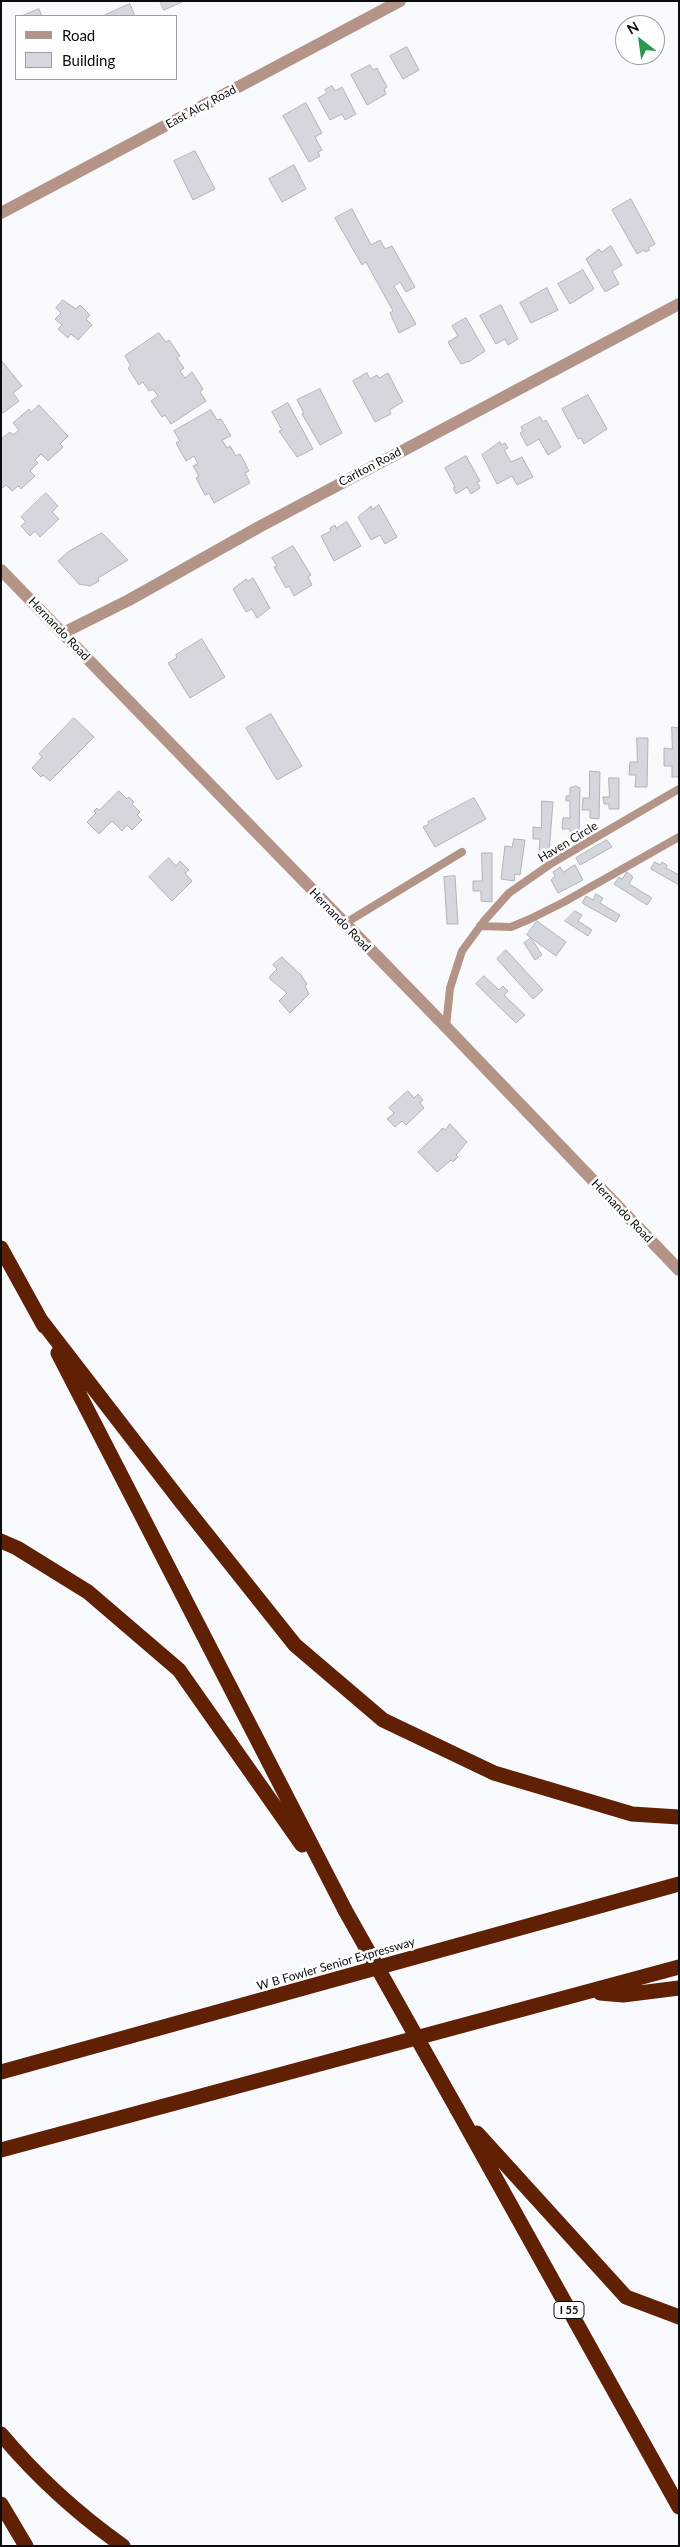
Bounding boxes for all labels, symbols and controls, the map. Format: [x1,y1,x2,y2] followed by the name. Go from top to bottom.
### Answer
[15,15,178,80] legend
[615,15,665,65] north arrow
[624,17,642,38] text: N
[62,26,95,44] text: Road
[62,51,115,69] text: Building
[163,82,239,132] street label: East Alcy Road
[336,445,404,489] street label: Carlton Road
[25,594,93,664] street label: Hernando Road
[536,819,600,865] street label: Haven Circle
[306,885,374,955] street label: Hernando Road
[588,1176,656,1246] street label: Hernando Road
[255,1935,417,1993] street label: W B Fowler Senior Expressway
[554,2302,584,2318] road number: I 55

